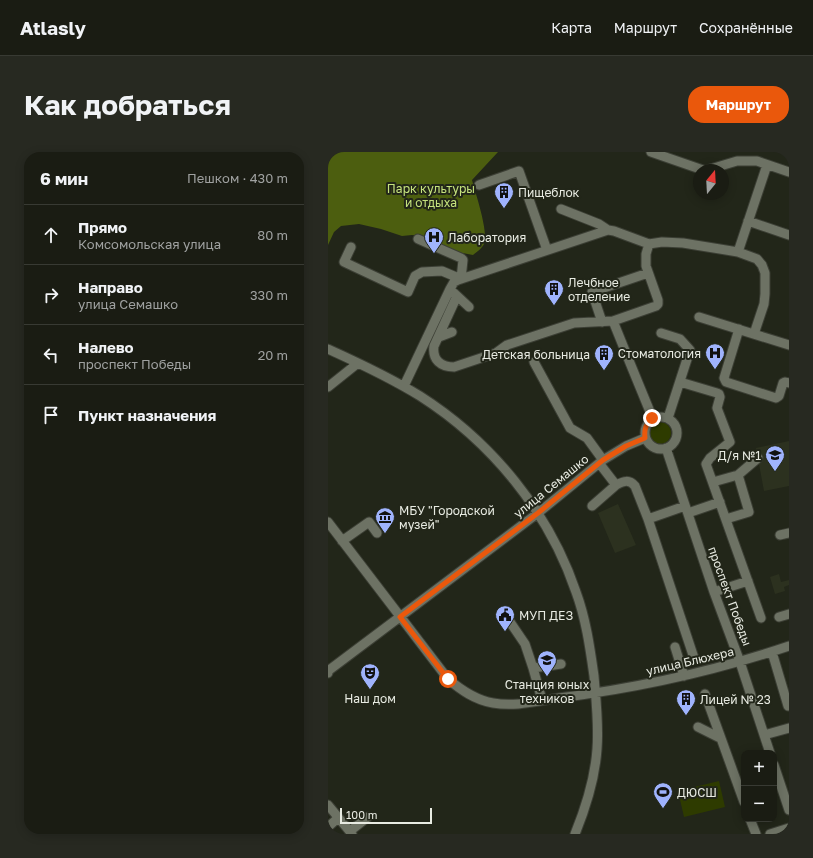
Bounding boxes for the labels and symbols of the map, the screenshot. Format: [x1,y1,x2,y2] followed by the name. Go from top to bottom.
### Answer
[693,164,729,200] north arrow
[387,181,475,210] park label: Парк культуры и отдыха
[493,181,515,209] building icon: Пищеблок
[518,185,580,200] place label: Пищеблок
[423,226,445,254] hospital icon: Лаборатория
[448,230,526,245] place label: Лаборатория
[568,275,630,304] place label: Лечбное отделение
[543,278,565,306] building icon: Лечбное отделение
[704,342,726,370] hospital icon: Стоматология
[593,343,615,371] building icon: Детская больница
[618,346,701,361] place label: Стоматология
[482,347,590,362] place label: Детская больница
[643,409,661,427] route end
[764,444,786,472] school or university icon: Д/я №1
[718,448,761,463] place label: Д/я №1
[510,451,592,521] street label: улица Семашко
[399,503,495,532] place label: МБУ "Городской музей"
[374,506,396,534] museum icon: МБУ "Городской музей"
[705,544,755,648] street label: проспект Победы
[494,604,516,632] public building icon: МУП ДЕЗ
[519,608,573,623] place label: МУП ДЕЗ
[645,644,735,678] street label: улица Блюхера
[536,649,558,677] school or university icon: Станция юных техников
[359,662,381,690] theatre icon: Наш дом
[439,670,457,688] route start
[505,677,590,706] place label: Станция юных техников
[675,688,697,716] building icon: Лицей № 23
[344,691,396,706] place label: Наш дом
[700,692,771,707] place label: Лицей № 23
[652,781,674,809] sports icon: ДЮСШ
[677,785,717,800] place label: ДЮСШ
[340,806,432,825] scale bar

